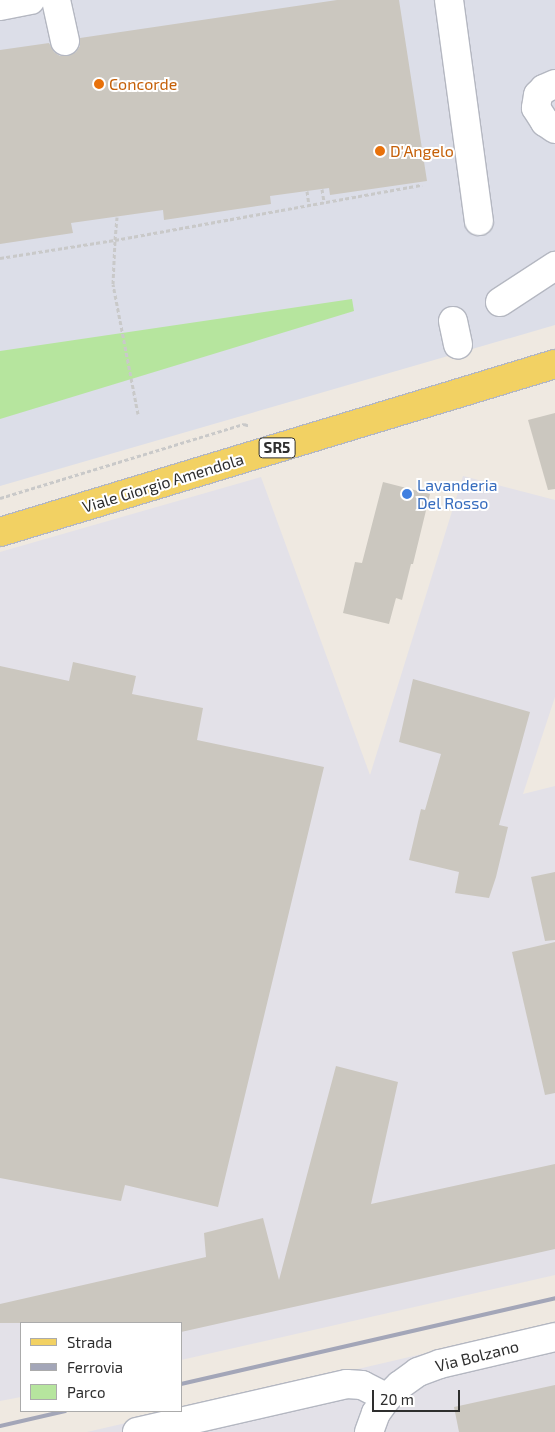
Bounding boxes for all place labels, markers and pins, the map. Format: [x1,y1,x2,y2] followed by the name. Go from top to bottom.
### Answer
[109,74,177,94] place label: Concorde
[93,78,105,90] marker: Concorde
[390,141,454,161] place label: D'Angelo
[374,145,386,157] marker: D'Angelo
[417,475,497,513] place label: Lavanderia Del Rosso
[401,488,413,500] marker: Lavanderia Del Rosso

